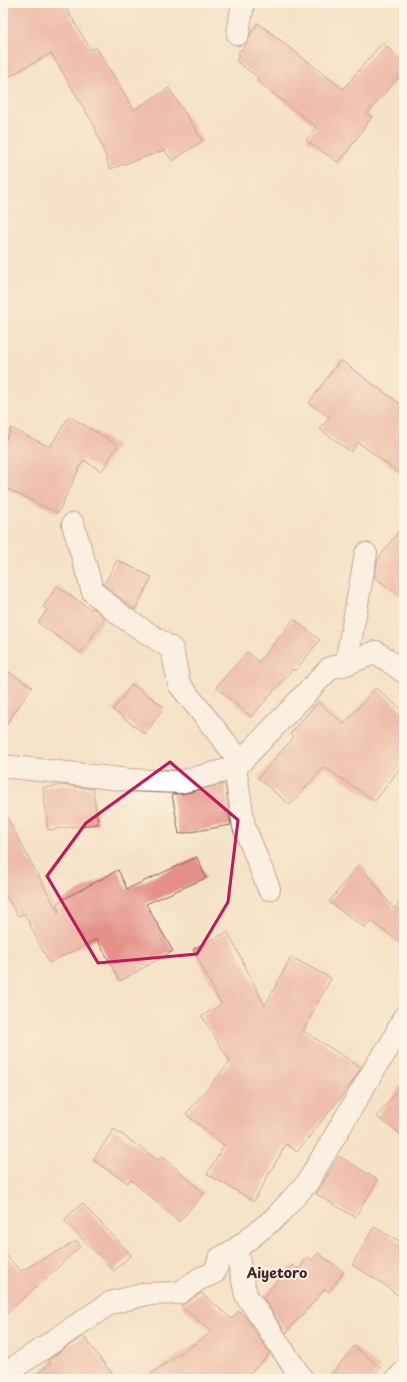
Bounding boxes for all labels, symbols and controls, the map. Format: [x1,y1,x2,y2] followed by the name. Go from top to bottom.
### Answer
[246,1262,307,1283] district label: Aiyetoro

